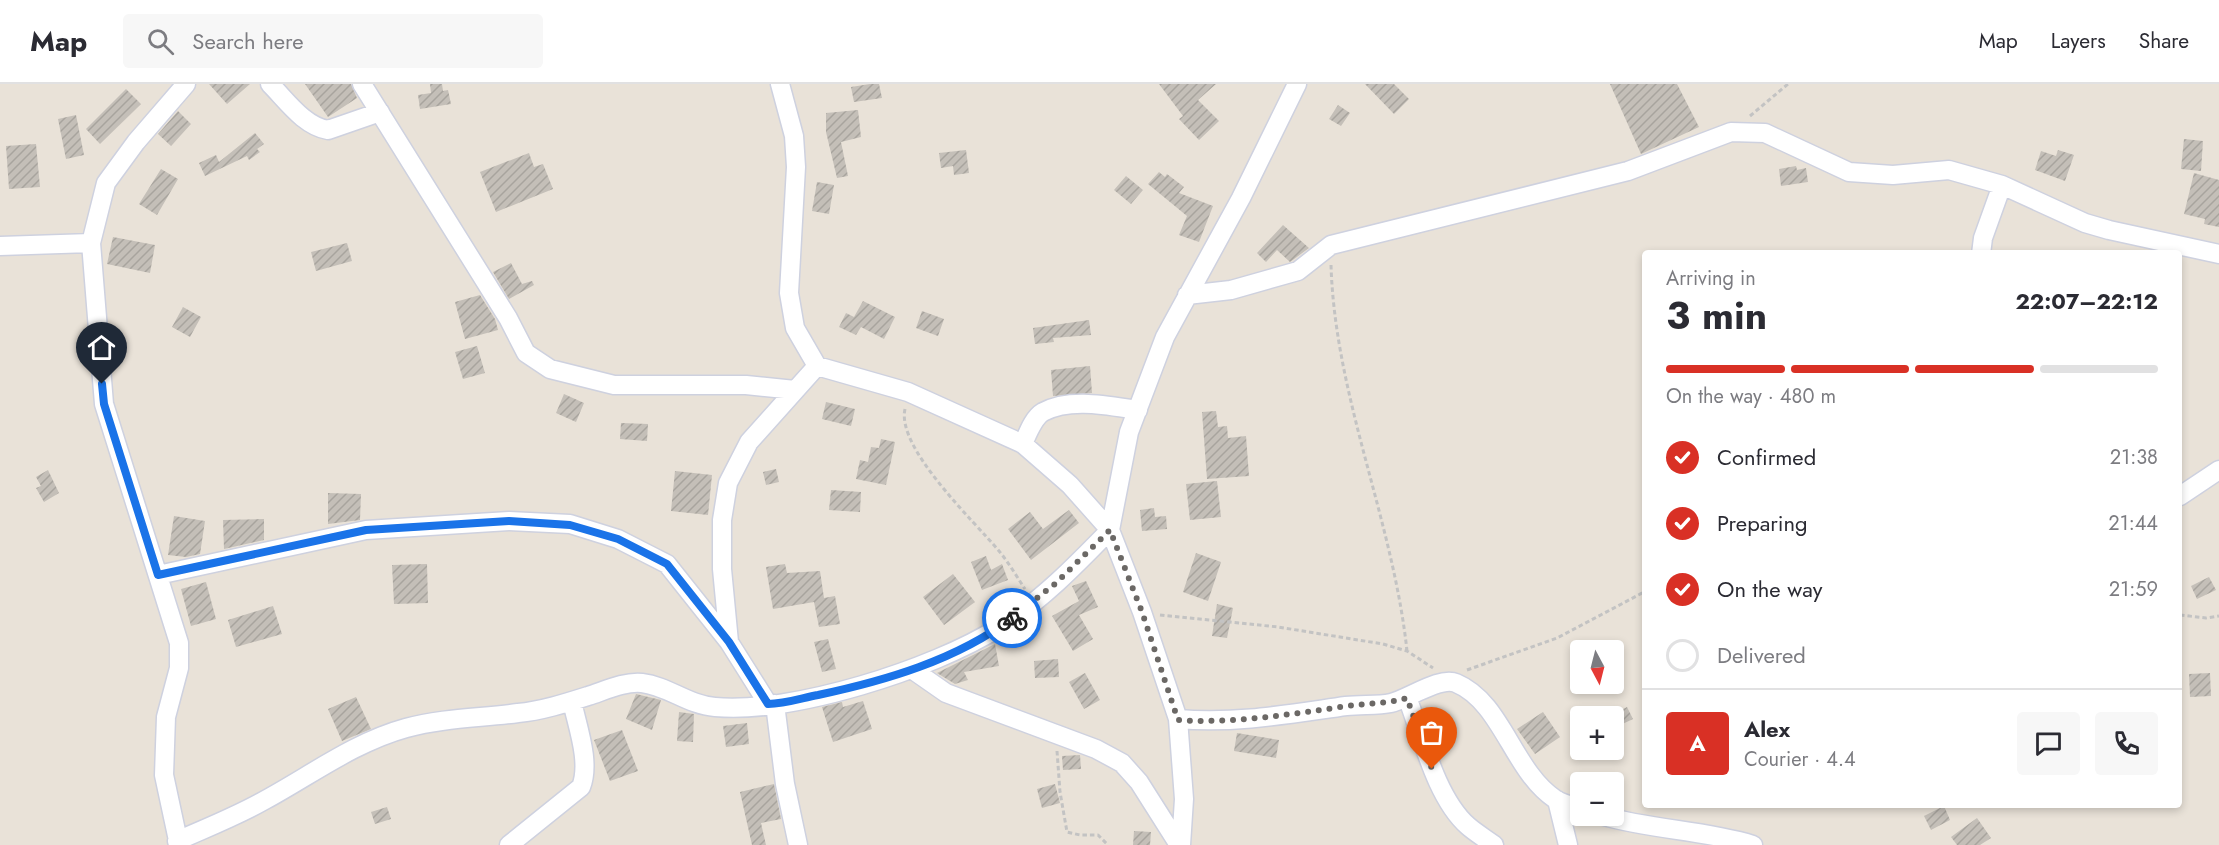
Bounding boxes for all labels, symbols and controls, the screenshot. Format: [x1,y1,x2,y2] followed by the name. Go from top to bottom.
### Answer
[123,14,543,68] search box
[30,21,87,62] text: Map
[144,25,177,58] icon: search
[192,25,304,57] text: Search here
[1979,26,2018,56] text: Map
[2051,26,2106,56] text: Layers
[2139,26,2189,56] text: Share
[1666,264,1756,293] text: Arriving in
[2015,285,2158,317] text: 22:07–22:12
[1666,287,1767,344] text: 3 min
[76,322,127,384] pin
[85,331,118,364] icon: home
[1666,382,1836,411] text: On the way · 480 m
[1666,441,1699,474] icon: check
[1717,441,1816,473] text: Confirmed
[2110,443,2158,472] text: 21:38
[1666,507,1699,540] icon: check
[1717,507,1808,539] text: Preparing
[2108,509,2158,538] text: 21:44
[1666,573,1699,606] icon: check
[1717,573,1822,605] text: On the way
[2109,575,2158,604] text: 21:59
[982,588,1042,648] courier
[996,602,1029,635] icon: bike
[1717,639,1806,671] text: Delivered
[1570,640,1624,694] north arrow
[1570,640,1624,826] map controls
[1570,706,1624,760] button: +
[1406,707,1457,769] pin
[2017,712,2080,775] button: chat
[2095,712,2158,775] button: phone
[1744,713,1790,745] text: Alex
[1415,716,1448,749] icon: bag
[1689,727,1706,759] text: A
[1744,745,1856,774] text: Courier · 4.4
[1570,772,1624,826] button: −

